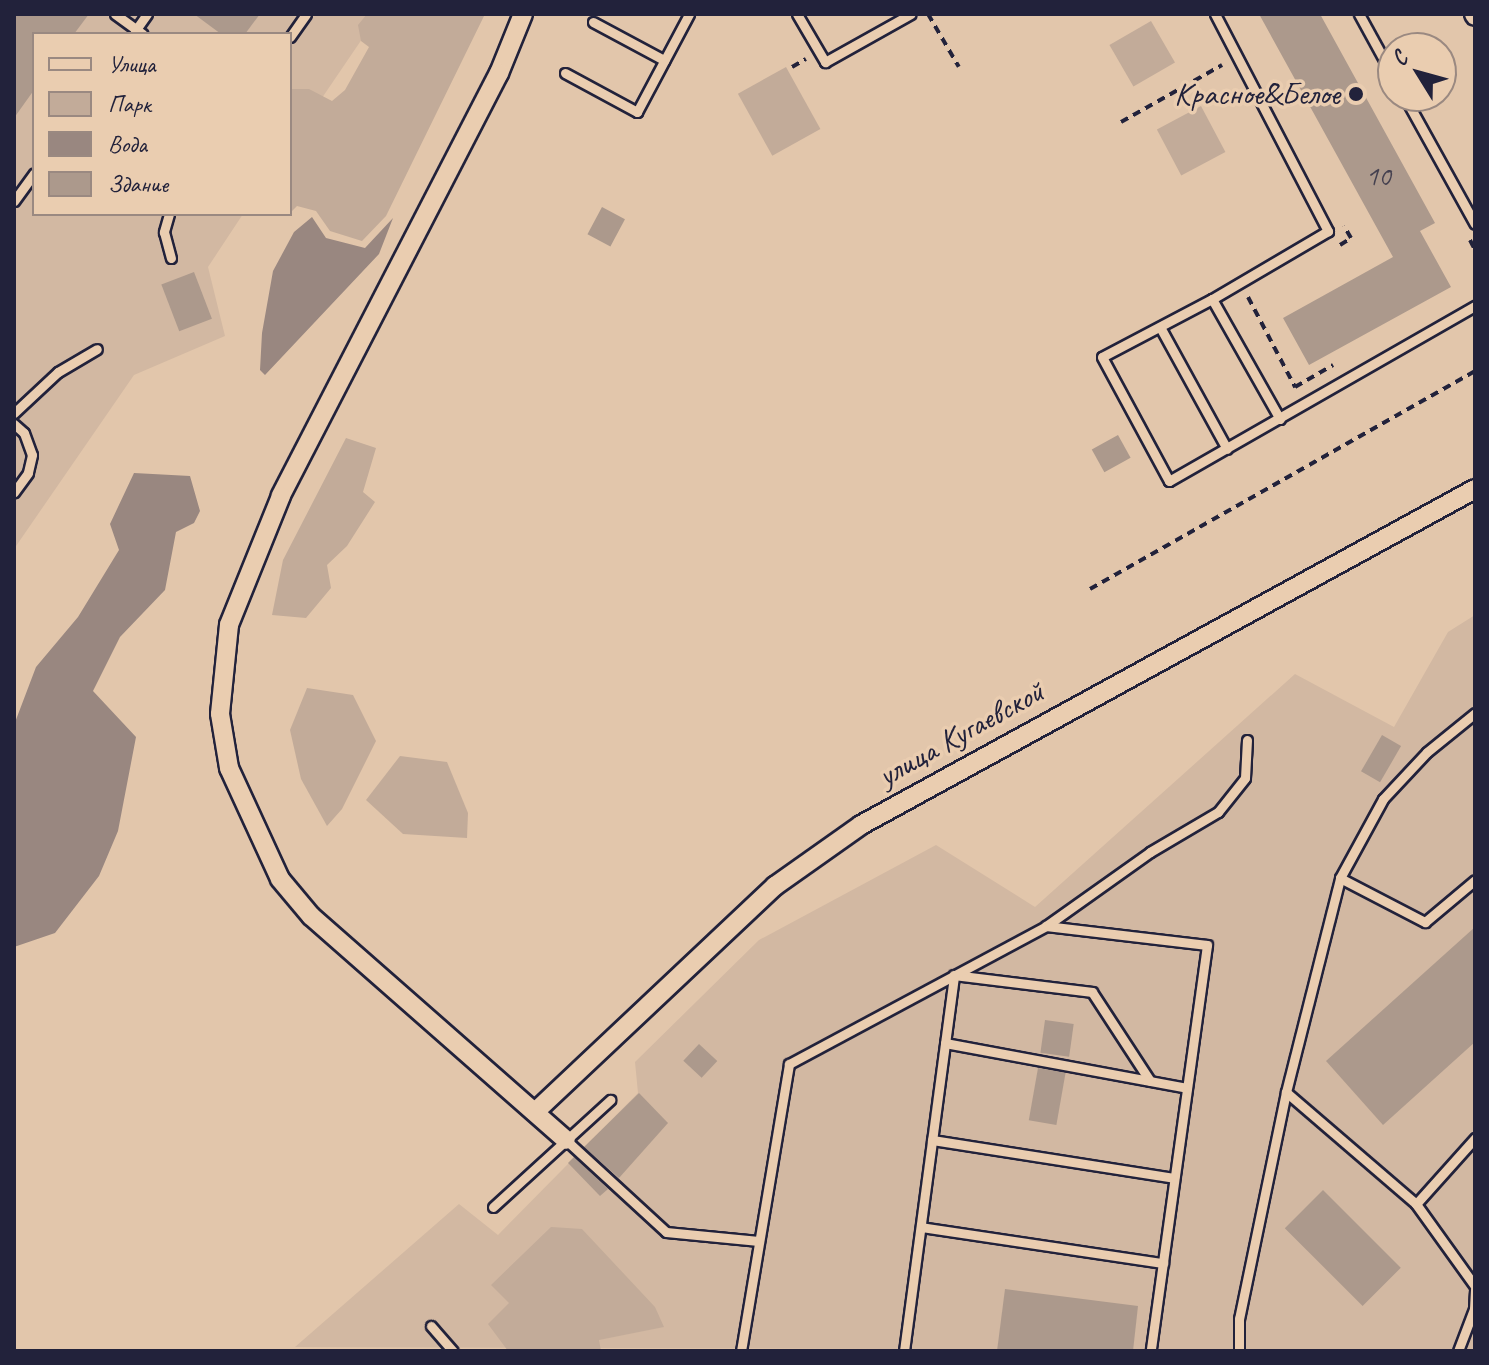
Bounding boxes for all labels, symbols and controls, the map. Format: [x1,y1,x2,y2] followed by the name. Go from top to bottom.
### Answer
[32,32,292,216] legend
[1377,32,1457,112] north arrow
[1385,46,1414,72] text: С
[108,49,156,79] text: Улица
[1174,75,1340,113] place label: Красное&Белое
[1347,85,1365,103] marker: Красное&Белое
[108,89,151,119] text: Парк
[108,129,147,159] text: Вода
[1365,159,1391,193] house number: 10
[108,169,168,199] text: Здание
[871,672,1051,796] street label: улица Кугаевской

